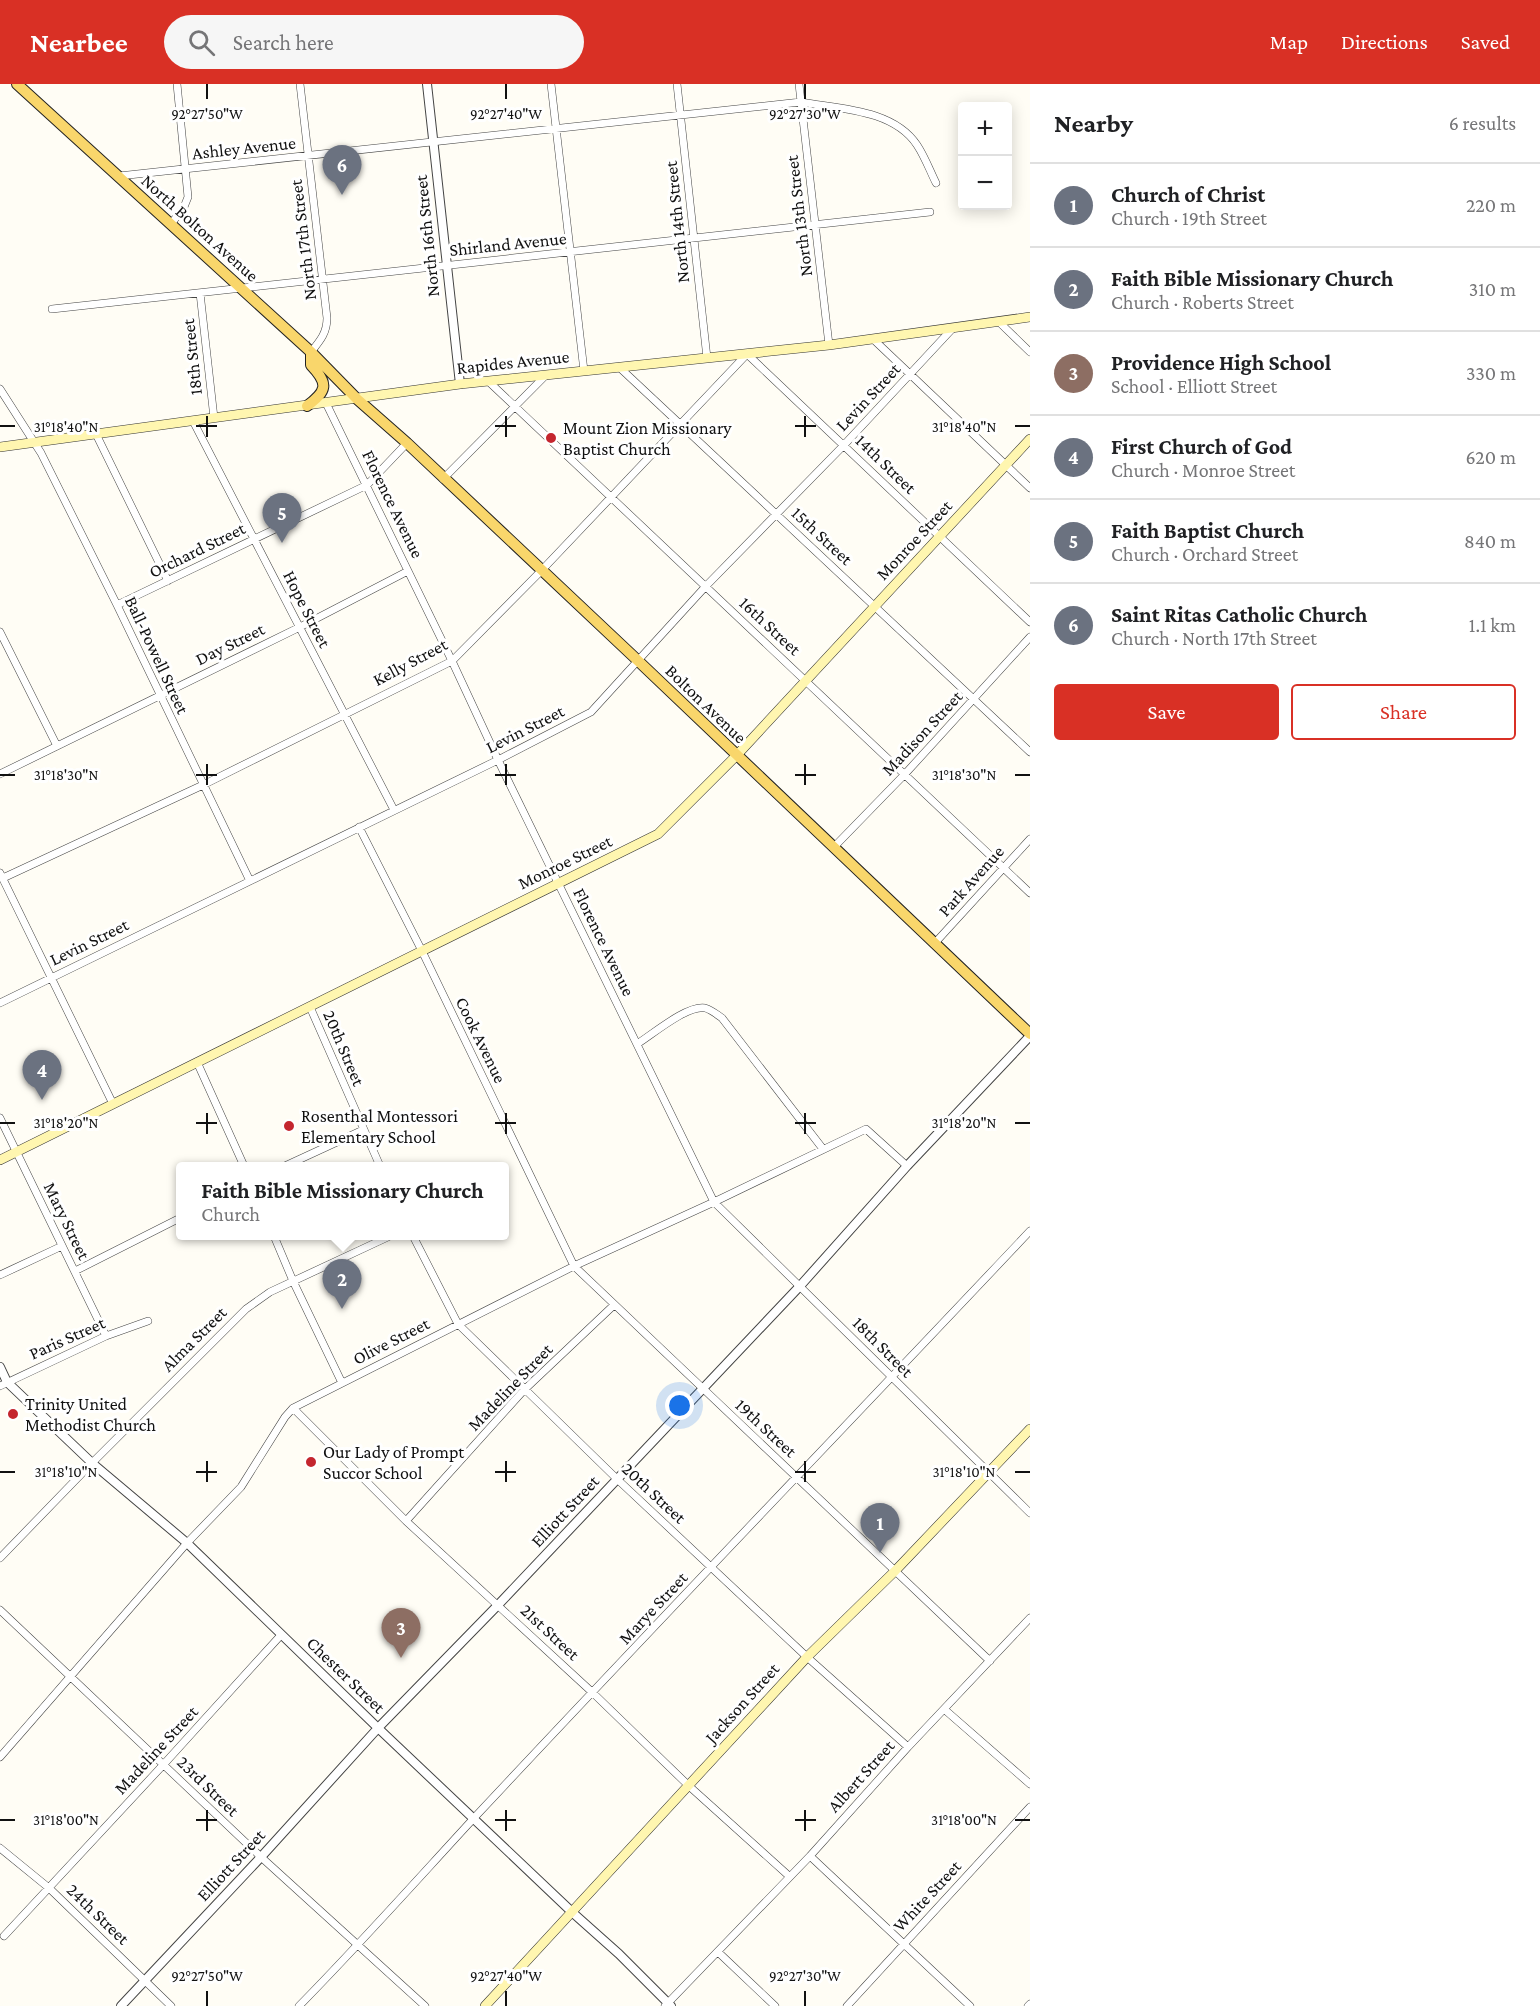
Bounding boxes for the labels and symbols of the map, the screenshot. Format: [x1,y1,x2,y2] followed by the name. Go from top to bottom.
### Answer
[171,106,243,122] text: 92°27'50"W
[470,106,542,122] text: 92°27'40"W
[769,106,841,122] text: 92°27'30"W
[191,133,297,163] street label: Ashley Avenue
[322,146,362,195] pin: 6
[782,153,816,278] street label: North 13th Street
[661,159,693,284] street label: North 14th Street
[137,170,263,286] street label: North Bolton Avenue
[411,173,443,298] street label: North 16th Street
[286,177,320,301] street label: North 17th Street
[448,228,568,260] street label: Shirland Avenue
[178,317,206,396] street label: 18th Street
[456,346,570,378] street label: Rapides Avenue
[832,358,905,435] street label: Levin Street
[563,418,732,459] place label: Mount Zion Missionary Baptist Church
[34,419,98,435] text: 31°18'40"N
[932,419,996,435] text: 31°18'40"N
[852,430,921,498] street label: 14th Street
[544,431,558,445] marker: Mount Zion Missionary Baptist Church
[358,447,428,561] street label: Florence Avenue
[262,494,302,543] pin: 5
[872,495,957,584] street label: Monroe Street
[788,503,857,570] street label: 15th Street
[146,518,249,582] street label: Orchard Street
[279,567,335,652] street label: Hope Street
[121,593,193,718] street label: Ball-Powell Street
[735,593,805,660] street label: 16th Street
[192,618,269,669] street label: Day Street
[369,634,452,690] street label: Kelly Street
[662,661,751,747] street label: Bolton Avenue
[878,686,967,780] street label: Madison Street
[483,700,568,757] street label: Levin Street
[34,767,98,783] text: 31°18'30"N
[932,767,996,783] text: 31°18'30"N
[515,830,616,893] street label: Monroe Street
[934,841,1008,921] street label: Park Avenue
[569,885,639,999] street label: Florence Avenue
[46,914,133,970] street label: Levin Street
[452,994,510,1086] street label: Cook Avenue
[319,1007,369,1090] street label: 20th Street
[22,1050,62,1100] pin: 4
[301,1106,458,1147] place label: Rosenthal Montessori Elementary School
[34,1115,99,1131] text: 31°18'20"N
[932,1115,997,1131] text: 31°18'20"N
[282,1119,296,1133] marker: Rosenthal Montessori Elementary School
[40,1179,95,1264] street label: Mary Street
[322,1260,362,1309] pin: 2
[157,1302,231,1376] street label: Alma Street
[26,1312,109,1364] street label: Paris Street
[349,1313,433,1369] street label: Olive Street
[849,1313,918,1382] street label: 18th Street
[463,1339,557,1435] street label: Madeline Street
[665,1391,694,1420] your location
[25,1394,156,1435] place label: Trinity United Methodist Church
[731,1395,801,1462] street label: 19th Street
[6,1407,20,1421] marker: Trinity United Methodist Church
[323,1442,465,1483] place label: Our Lady of Prompt Succor School
[304,1455,318,1469] marker: Our Lady of Prompt Succor School
[618,1458,691,1528] street label: 20th Street
[35,1464,98,1480] text: 31°18'10"N
[933,1464,996,1480] text: 31°18'10"N
[527,1470,604,1551] street label: Elliott Street
[860,1504,900,1553] pin: 1
[615,1567,692,1648] street label: Marye Street
[516,1600,584,1665] street label: 21st Street
[382,1608,420,1658] pin: 3
[303,1633,390,1718] street label: Chester Street
[700,1658,784,1749] street label: Jackson Street
[110,1701,203,1798] street label: Madeline Street
[823,1735,899,1816] street label: Albert Street
[173,1752,244,1821] street label: 23rd Street
[33,1812,99,1828] text: 31°18'00"N
[931,1812,997,1828] text: 31°18'00"N
[193,1824,270,1905] street label: Elliott Street
[889,1855,966,1936] street label: White Street
[63,1879,134,1949] street label: 24th Street
[171,1968,243,1984] text: 92°27'50"W
[470,1968,542,1984] text: 92°27'40"W
[769,1968,841,1984] text: 92°27'30"W

